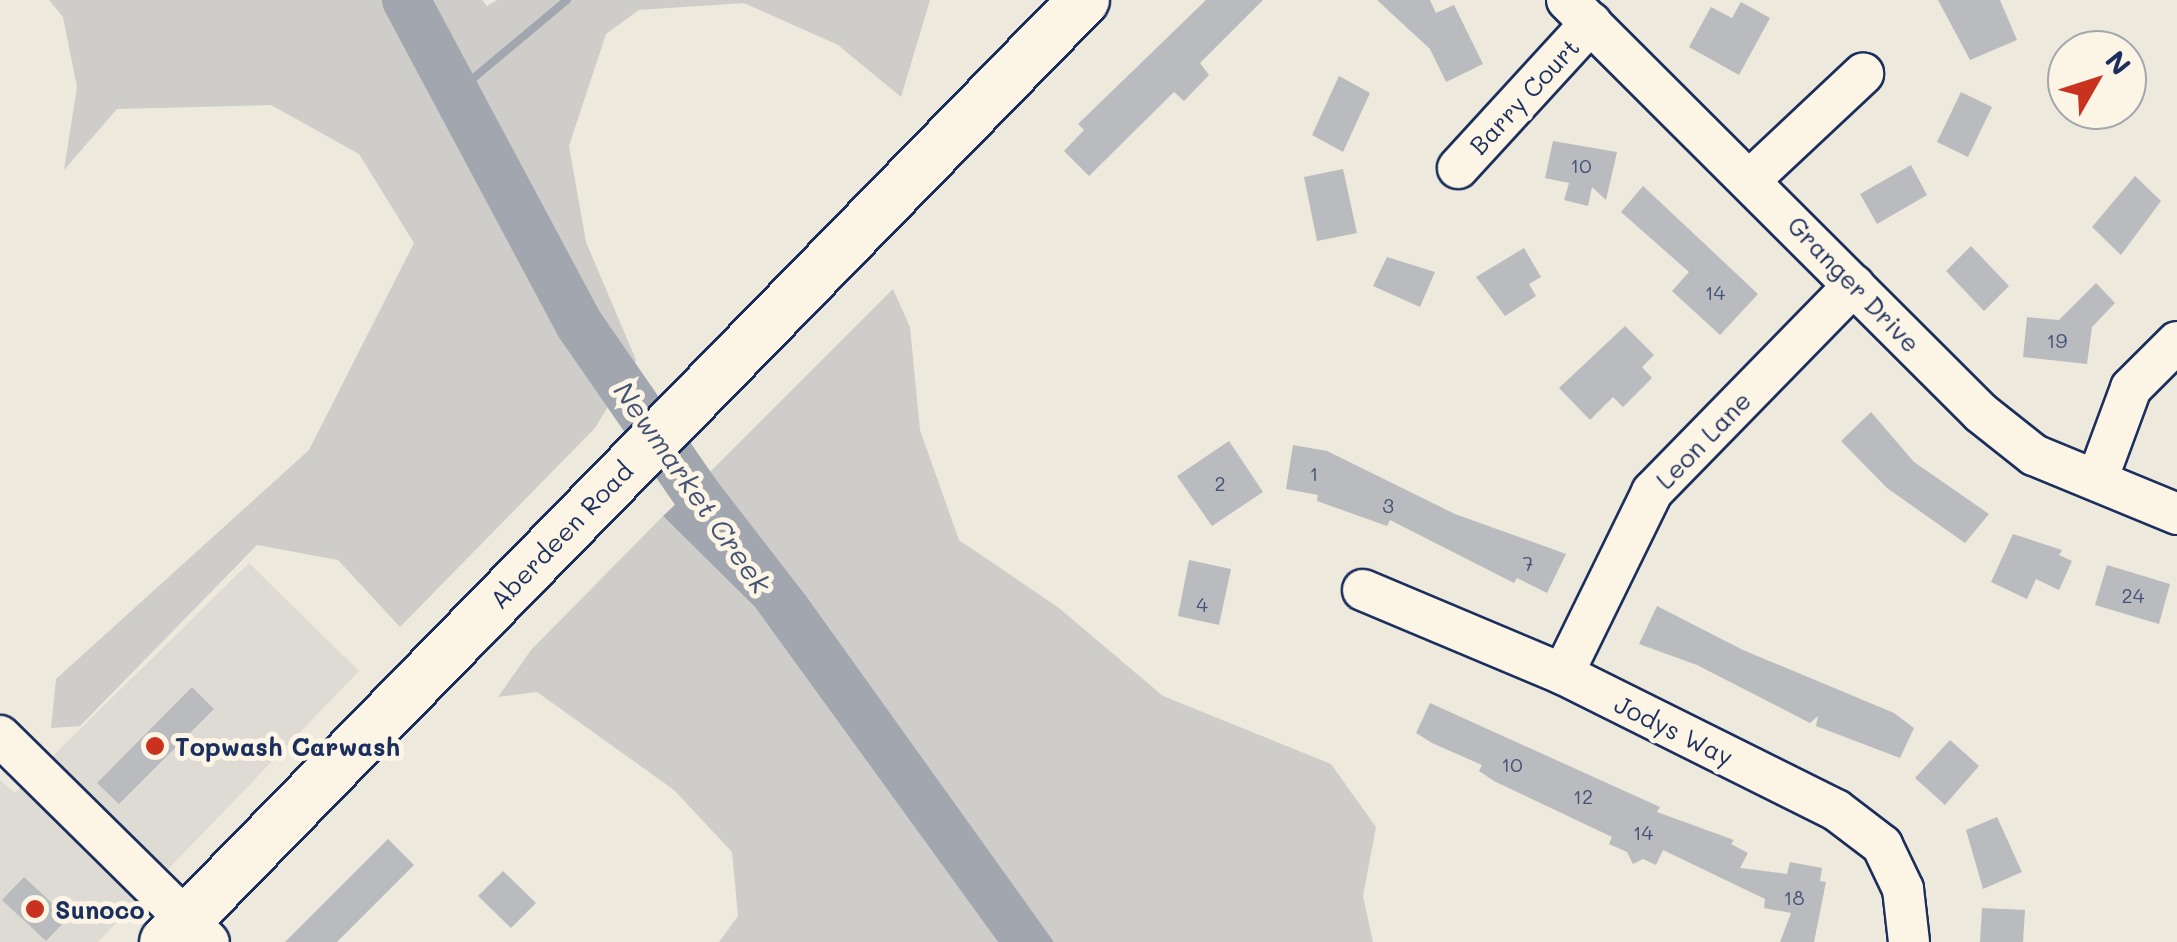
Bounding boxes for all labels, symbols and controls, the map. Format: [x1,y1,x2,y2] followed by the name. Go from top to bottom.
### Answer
[2047,30,2147,130] north arrow
[1463,32,1585,160] street label: Barry Court
[2098,43,2139,82] text: N
[1570,153,1592,177] house number: 10
[1782,210,1926,358] street label: Granger Drive
[1705,280,1725,304] house number: 14
[2047,328,2067,352] house number: 19
[607,375,779,599] water label: Newmarket Creek
[1649,385,1757,495] street label: Leon Lane
[483,455,639,615] street label: Aberdeen Road
[1310,461,1318,485] house number: 1
[1214,471,1226,495] house number: 2
[1382,493,1394,517] house number: 3
[1522,551,1534,575] house number: 7
[2122,583,2144,607] house number: 24
[1196,592,1208,616] house number: 4
[1610,688,1738,772] street label: Jodys Way
[175,731,400,761] place label: Topwash Carwash
[144,735,166,757] marker: Topwash Carwash
[1501,752,1523,776] house number: 10
[1573,784,1593,808] house number: 12
[1633,820,1653,844] house number: 14
[1783,885,1805,909] house number: 18
[55,894,145,924] place label: Sunoco
[24,898,46,920] marker: Sunoco

